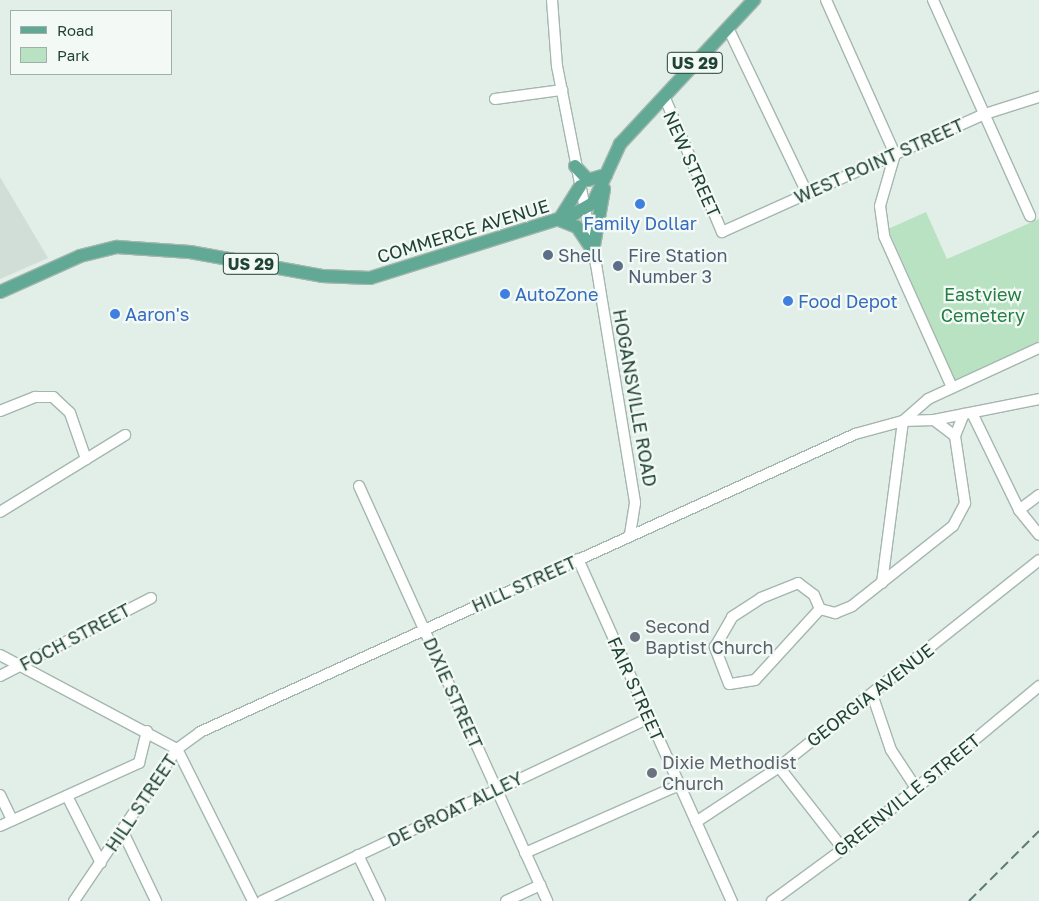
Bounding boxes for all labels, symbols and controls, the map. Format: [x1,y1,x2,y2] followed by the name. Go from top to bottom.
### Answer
[10,10,172,75] legend
[57,21,94,39] text: Road
[57,46,89,64] text: Park
[666,49,724,76] road number: US 29
[659,107,725,221] street label: NEW STREET
[791,114,967,208] street label: WEST POINT STREET
[374,195,552,267] street label: COMMERCE AVENUE
[634,198,646,210] marker: Family Dollar
[583,212,697,234] place label: Family Dollar
[558,244,603,266] place label: Shell
[628,245,728,288] place label: Fire Station Number 3
[542,249,554,261] marker: Shell
[222,250,280,278] road number: US 29
[612,260,624,272] marker: Fire Station Number 3
[515,283,598,305] place label: AutoZone
[941,284,1025,326] park label: Eastview Cemetery
[499,288,511,300] marker: AutoZone
[798,290,898,312] place label: Food Depot
[782,295,794,307] marker: Food Depot
[125,303,189,325] place label: Aaron's
[109,308,121,320] marker: Aaron's
[609,308,661,488] street label: HOGANSVILLE ROAD
[468,551,580,617] street label: HILL STREET
[16,599,134,675] street label: FOCH STREET
[645,616,773,659] place label: Second Baptist Church
[629,631,641,643] marker: Second Baptist Church
[603,633,669,745] street label: FAIR STREET
[419,634,487,752] street label: DIXIE STREET
[802,639,938,751] street label: GEORGIA AVENUE
[829,729,985,861] street label: GREENVILLE STREET
[101,750,181,856] street label: HILL STREET
[662,752,797,794] place label: Dixie Methodist Church
[384,767,526,851] street label: DE GROAT ALLEY
[646,767,658,779] marker: Dixie Methodist Church

